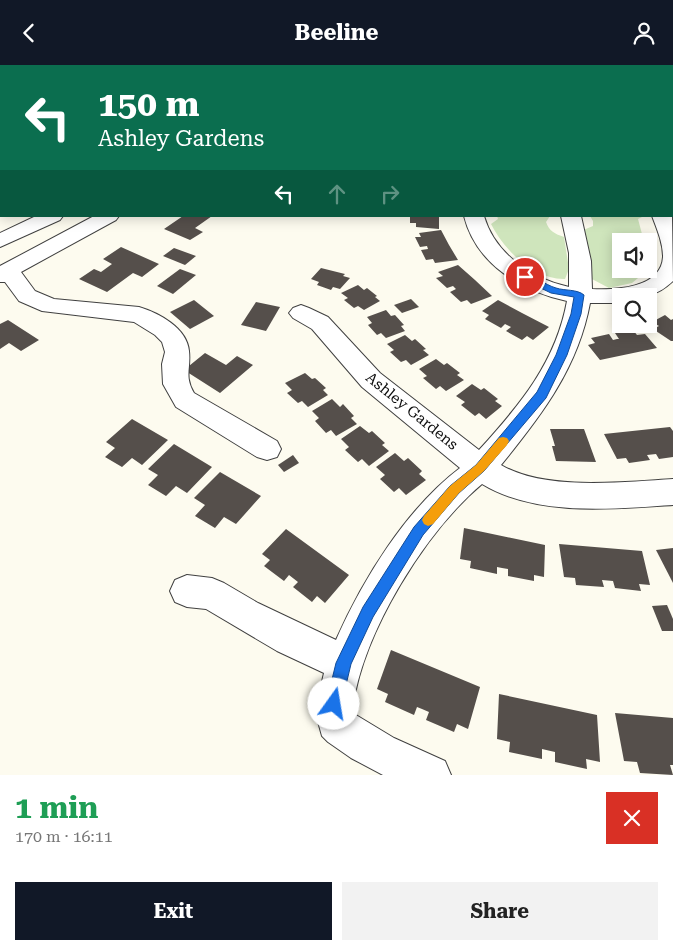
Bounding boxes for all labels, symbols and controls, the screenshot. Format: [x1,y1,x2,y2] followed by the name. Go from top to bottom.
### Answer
[15,19,43,47] icon: back
[630,19,658,47] icon: person
[295,20,378,45] text: Beeline
[98,84,199,125] text: 150 m
[15,85,80,150] icon: left
[98,126,264,151] text: Ashley Gardens
[270,180,298,208] icon: left
[323,180,351,208] icon: ahead
[376,180,404,208] icon: right
[612,233,657,333] map controls
[612,233,657,278] button: sound
[504,256,546,298] pin
[511,263,539,291] icon: arrive
[612,288,657,333] button: search
[362,368,462,454] street label: Ashley Gardens
[307,677,359,729] position arrow
[15,790,98,825] text: 1 min
[606,792,658,844] button: close
[15,827,113,846] text: 170 m · 16:11
[15,882,332,940] button: Exit
[342,882,658,940] button: Share

